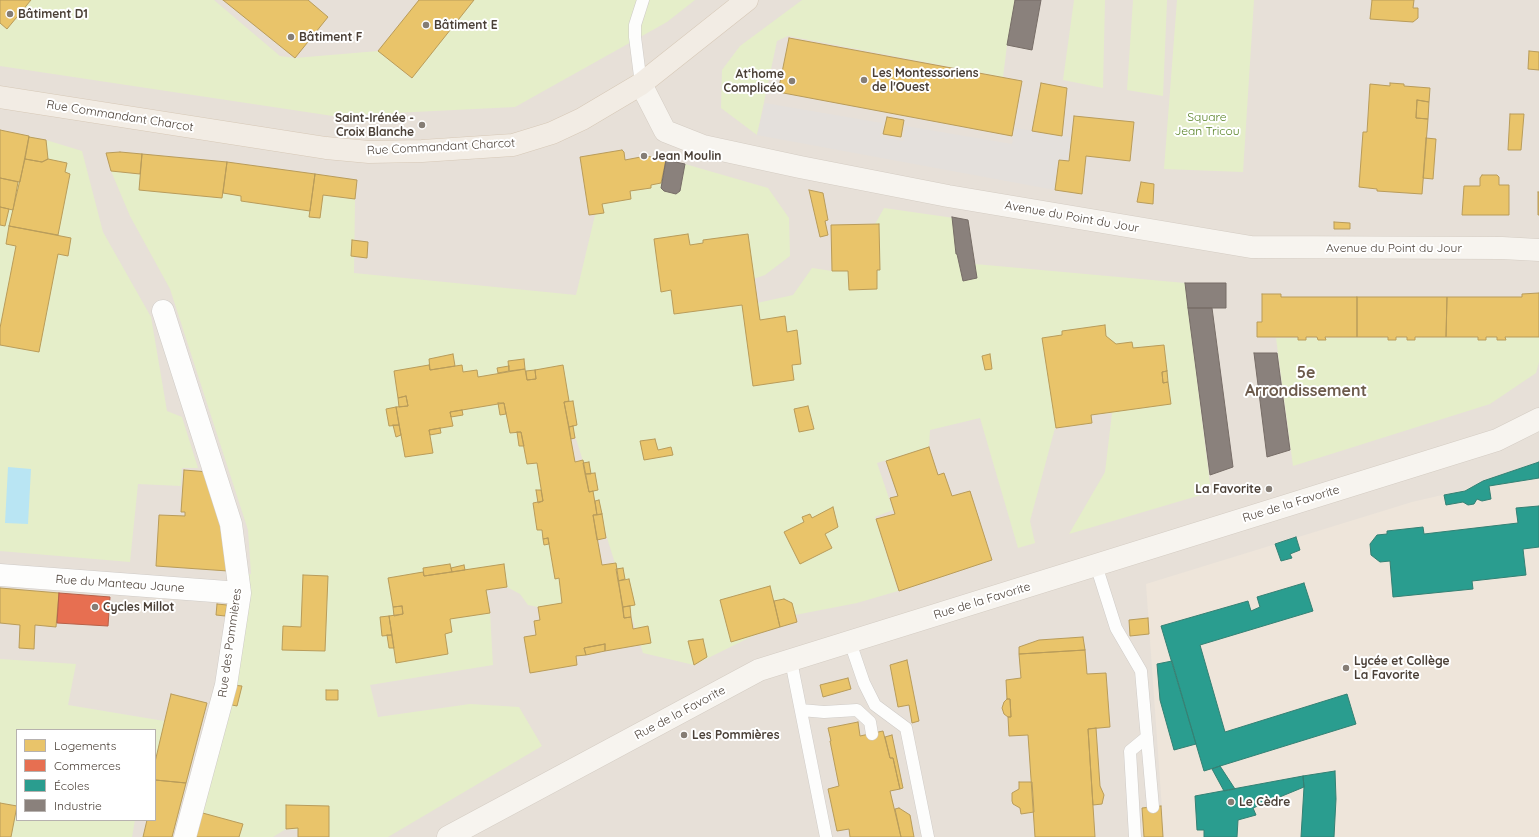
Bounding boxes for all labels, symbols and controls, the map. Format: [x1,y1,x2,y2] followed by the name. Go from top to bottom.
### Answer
[18,7,88,21] place label: Bâtiment D1
[5,9,15,19] marker: Bâtiment D1
[434,18,498,32] place label: Bâtiment E
[421,20,431,30] marker: Bâtiment E
[299,30,362,44] place label: Bâtiment F
[286,32,296,42] marker: Bâtiment F
[872,66,978,94] place label: Les Montessoriens de l'Ouest
[724,67,784,95] place label: At‘home Complicéo
[859,75,869,85] marker: Les Montessoriens de l'Ouest
[787,76,797,86] marker: At‘home Complicéo
[45,97,195,135] street label: Rue Commandant Charcot
[1174,110,1240,138] park label: Square Jean Tricou
[335,111,414,139] place label: Saint-Irénée - Croix Blanche
[417,120,427,130] marker: Saint-Irénée - Croix Blanche
[366,136,516,158] street label: Rue Commandant Charcot
[652,149,721,163] place label: Jean Moulin
[639,151,649,161] marker: Jean Moulin
[1004,198,1140,236] street label: Avenue du Point du Jour
[1326,241,1462,255] street label: Avenue du Point du Jour
[1245,363,1367,401] district label: 5e Arrondissement
[1195,482,1261,496] place label: La Favorite
[1241,482,1341,526] street label: Rue de la Favorite
[1264,484,1274,494] marker: La Favorite
[55,572,185,596] street label: Rue du Manteau Jaune
[932,579,1032,623] street label: Rue de la Favorite
[215,588,245,698] street label: Rue des Pommières
[103,600,175,614] place label: Cycles Millot
[90,602,100,612] marker: Cycles Millot
[1354,654,1449,682] place label: Lycée et Collège La Favorite
[1341,663,1351,673] marker: Lycée et Collège La Favorite
[632,683,728,743] street label: Rue de la Favorite
[692,728,779,742] place label: Les Pommières
[16,729,156,821] legend
[679,730,689,740] marker: Les Pommières
[54,738,116,753] text: Logements
[54,758,121,773] text: Commerces
[54,778,89,793] text: Écoles
[1239,795,1290,809] place label: Le Cèdre
[1226,797,1236,807] marker: Le Cèdre
[54,798,102,813] text: Industrie

